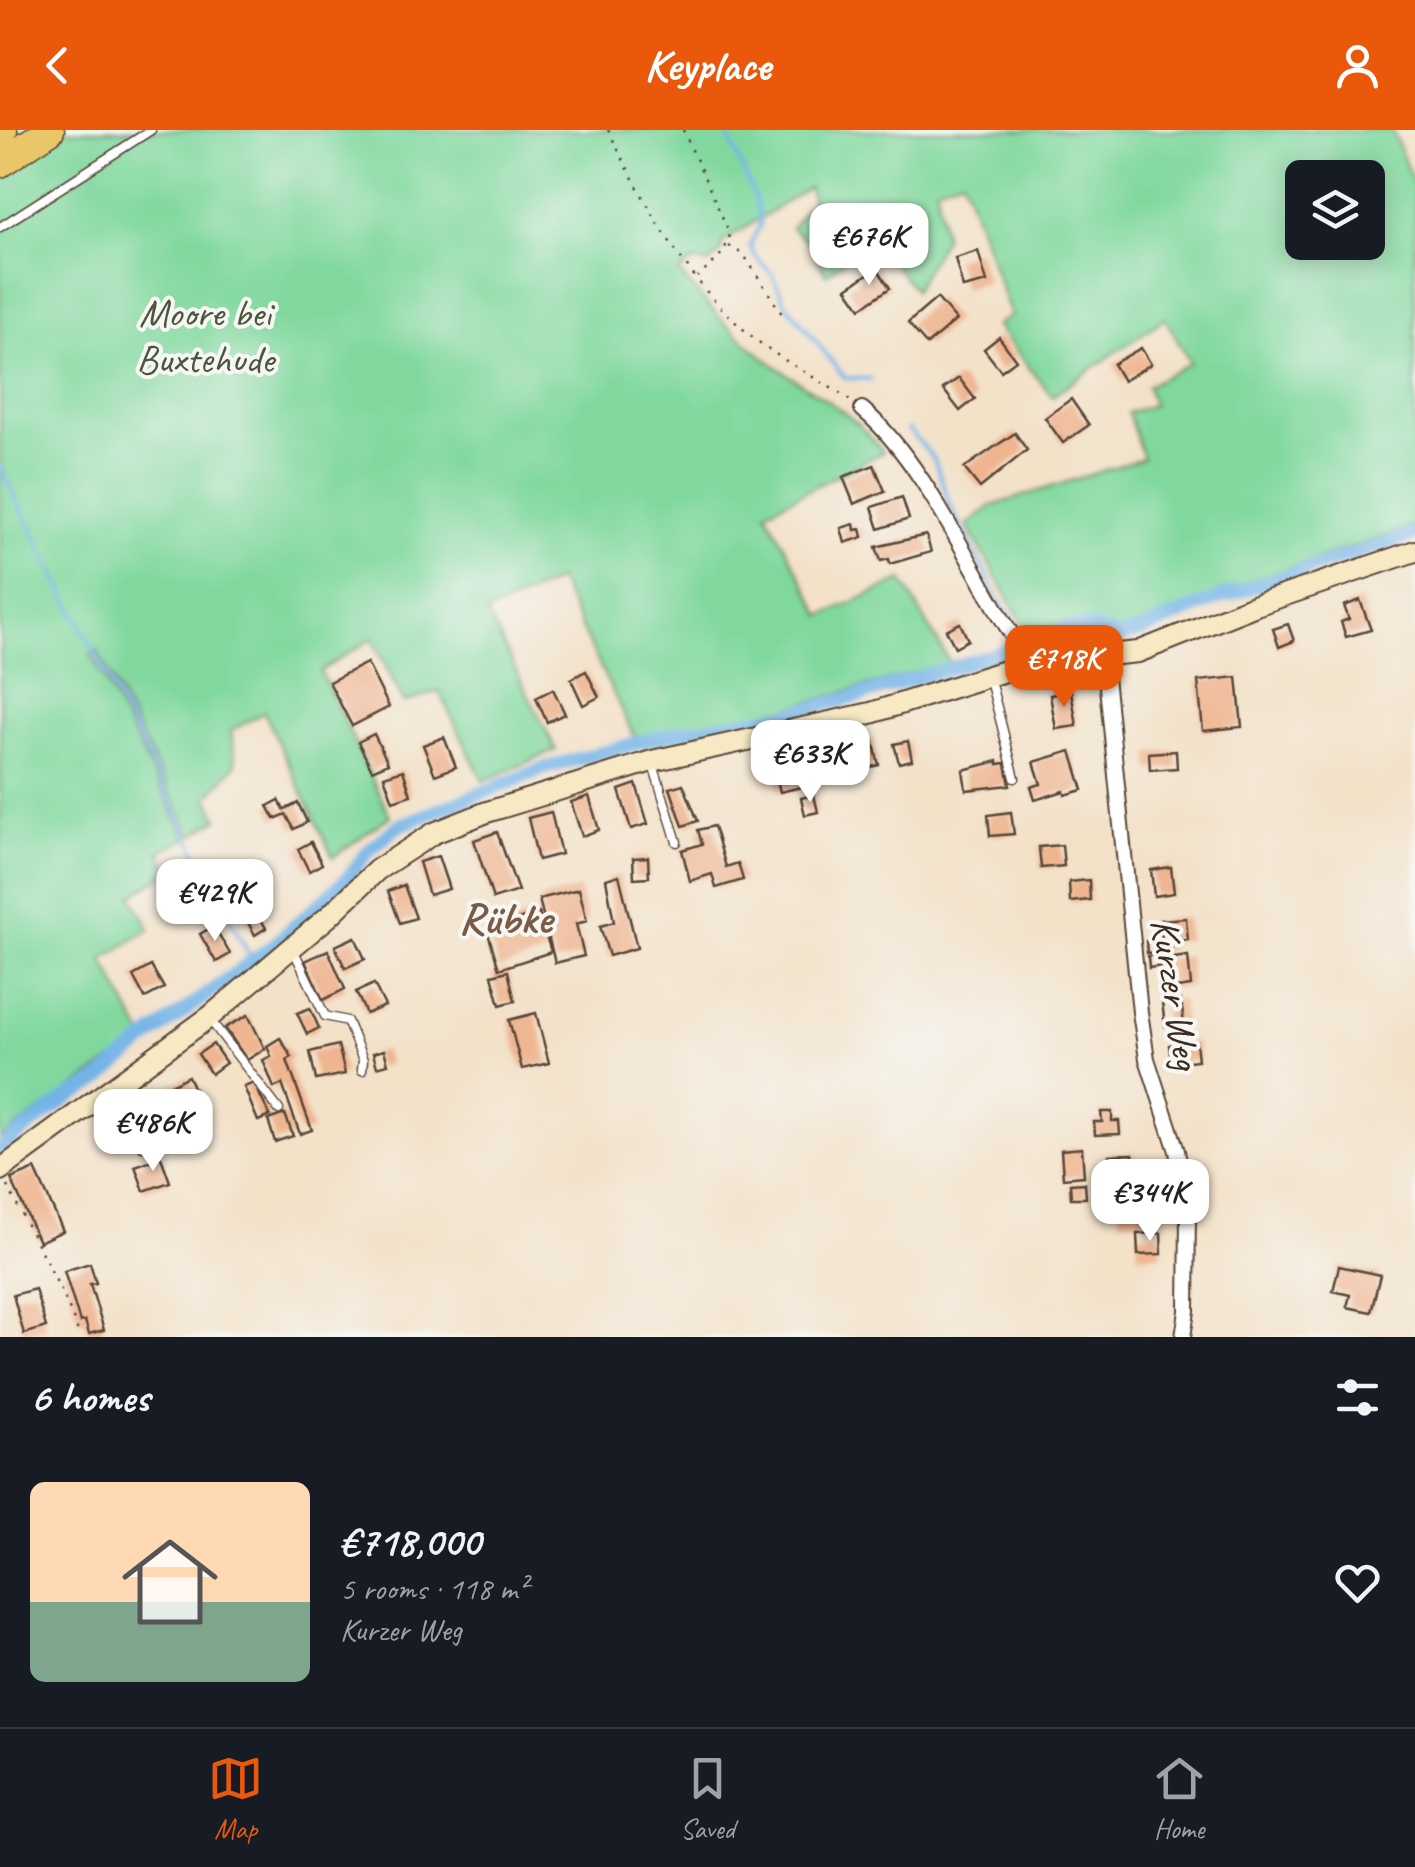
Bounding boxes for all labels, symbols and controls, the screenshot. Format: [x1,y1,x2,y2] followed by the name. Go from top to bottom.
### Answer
[644,37,771,94] text: Keyplace
[30,38,85,93] icon: back
[1330,38,1385,93] icon: person
[1285,160,1385,260] map controls
[1285,160,1385,260] button: layers
[799,203,939,288] pin: €676K
[831,215,907,256] text: €676K
[136,288,277,384] park label: Moore bei Buxtehude
[994,625,1134,710] pin: €718K
[1027,637,1101,678] text: €718K
[740,720,880,805] pin: €633K
[773,732,847,773] text: €633K
[145,859,285,944] pin: €429K
[178,871,252,912] text: €429K
[459,890,555,947] district label: Rübke
[1139,915,1213,1075] street label: Kurzer Weg
[83,1089,223,1174] pin: €486K
[116,1101,190,1142] text: €486K
[1080,1159,1220,1244] pin: €344K
[1113,1171,1187,1212] text: €344K
[1330,1370,1385,1425] icon: filters
[30,1371,149,1424] text: 6 homes
[340,1515,480,1568] text: €718,000
[110,1522,230,1642] icon: home
[1330,1555,1385,1610] icon: heart
[340,1568,527,1609] text: 5 rooms · 118 m²
[340,1609,462,1650] text: Kurzer Weg
[208,1751,263,1846] tab: Map
[680,1751,735,1846] tab: Saved
[1152,1751,1207,1846] tab: Home

